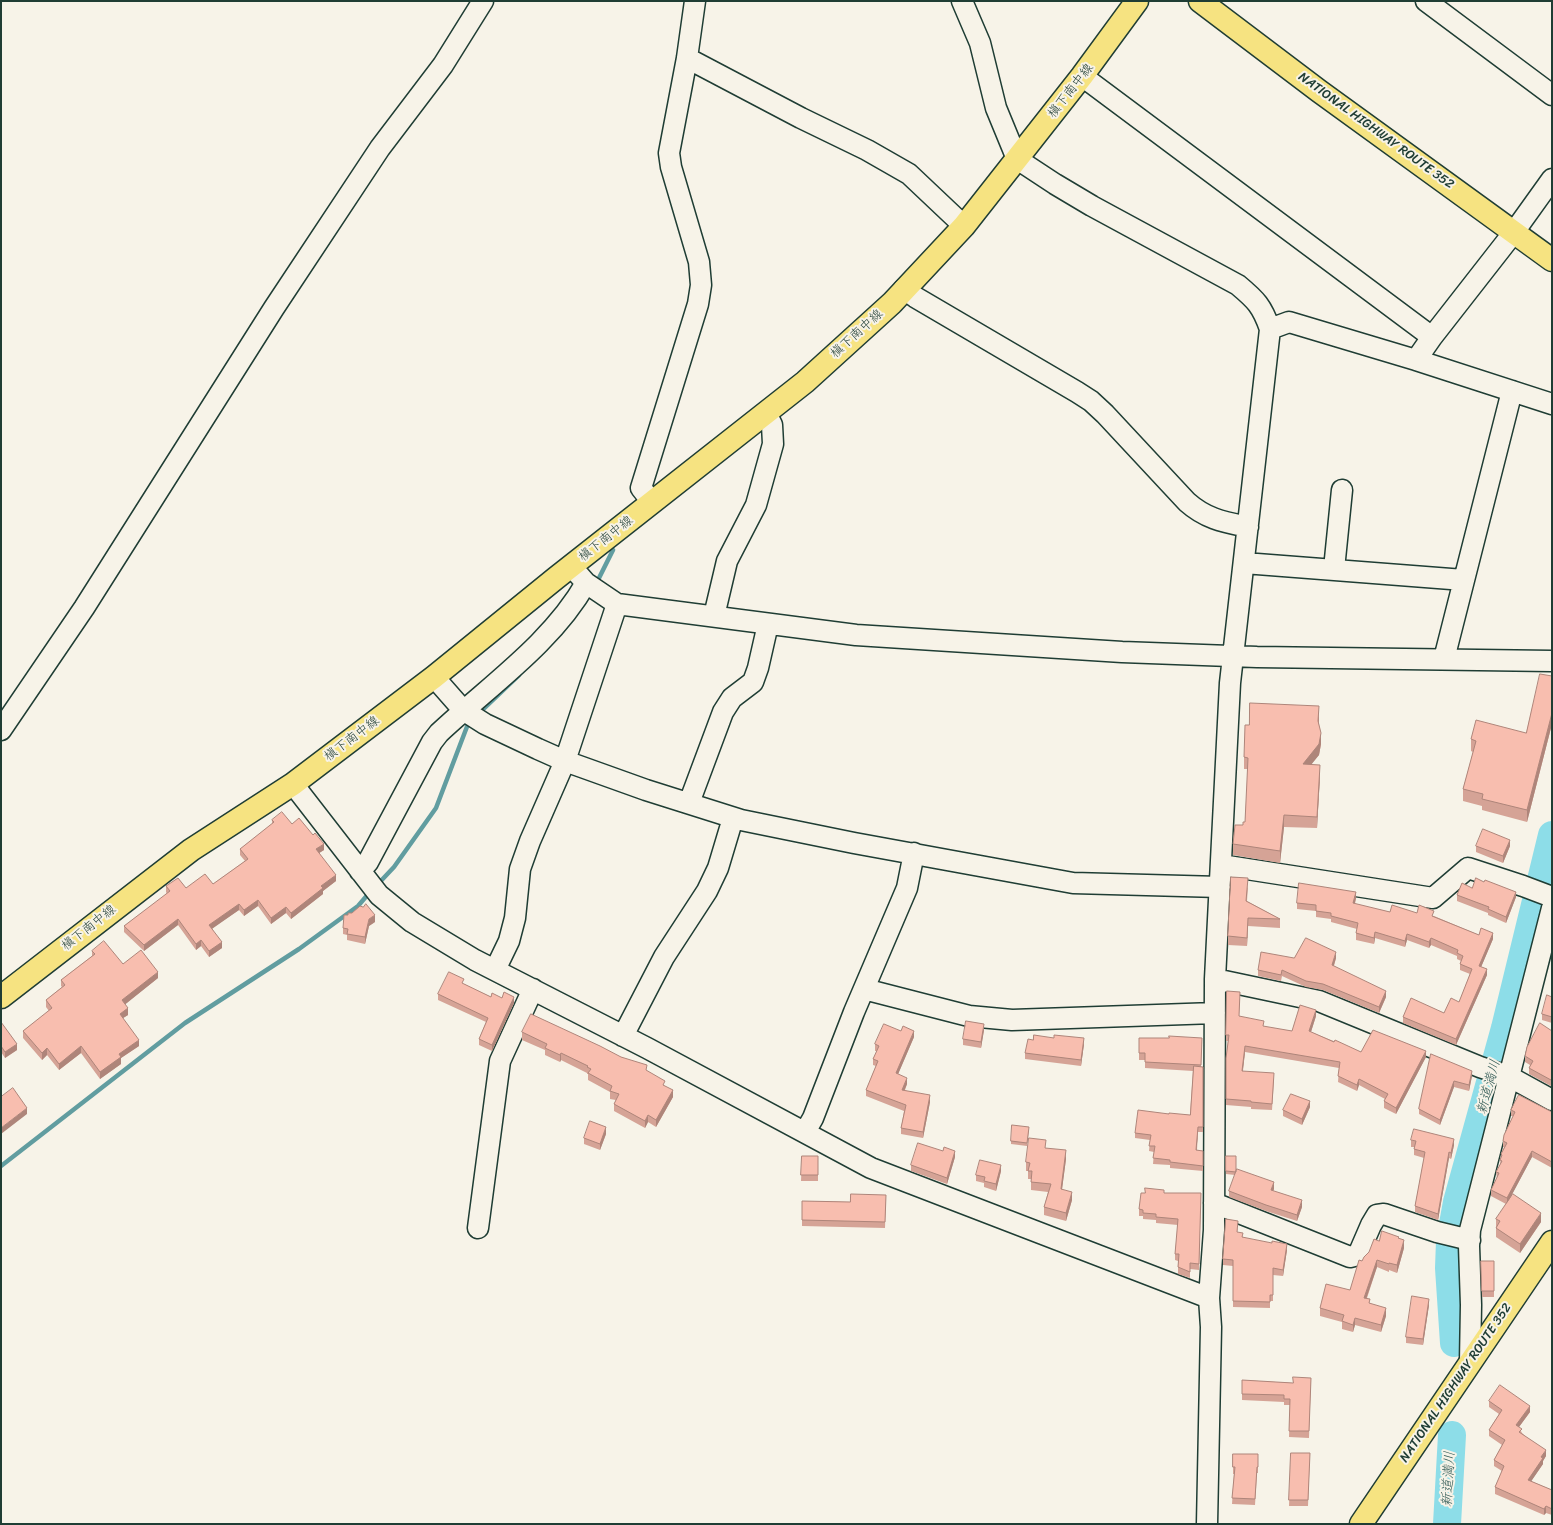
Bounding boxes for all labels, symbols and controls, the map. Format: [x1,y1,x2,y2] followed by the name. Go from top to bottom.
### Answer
[1045,61,1097,121] street label: 槇下南中線
[1295,69,1457,193] street label: NATIONAL HIGHWAY ROUTE 352
[828,306,886,362] street label: 槇下南中線
[576,513,636,565] street label: 槇下南中線
[321,713,383,765] street label: 槇下南中線
[59,902,119,954] street label: 槇下南中線
[1474,1058,1504,1116] water label: 新道満川
[1397,1301,1515,1465] street label: NATIONAL HIGHWAY ROUTE 352
[1439,1451,1459,1507] water label: 新道満川

